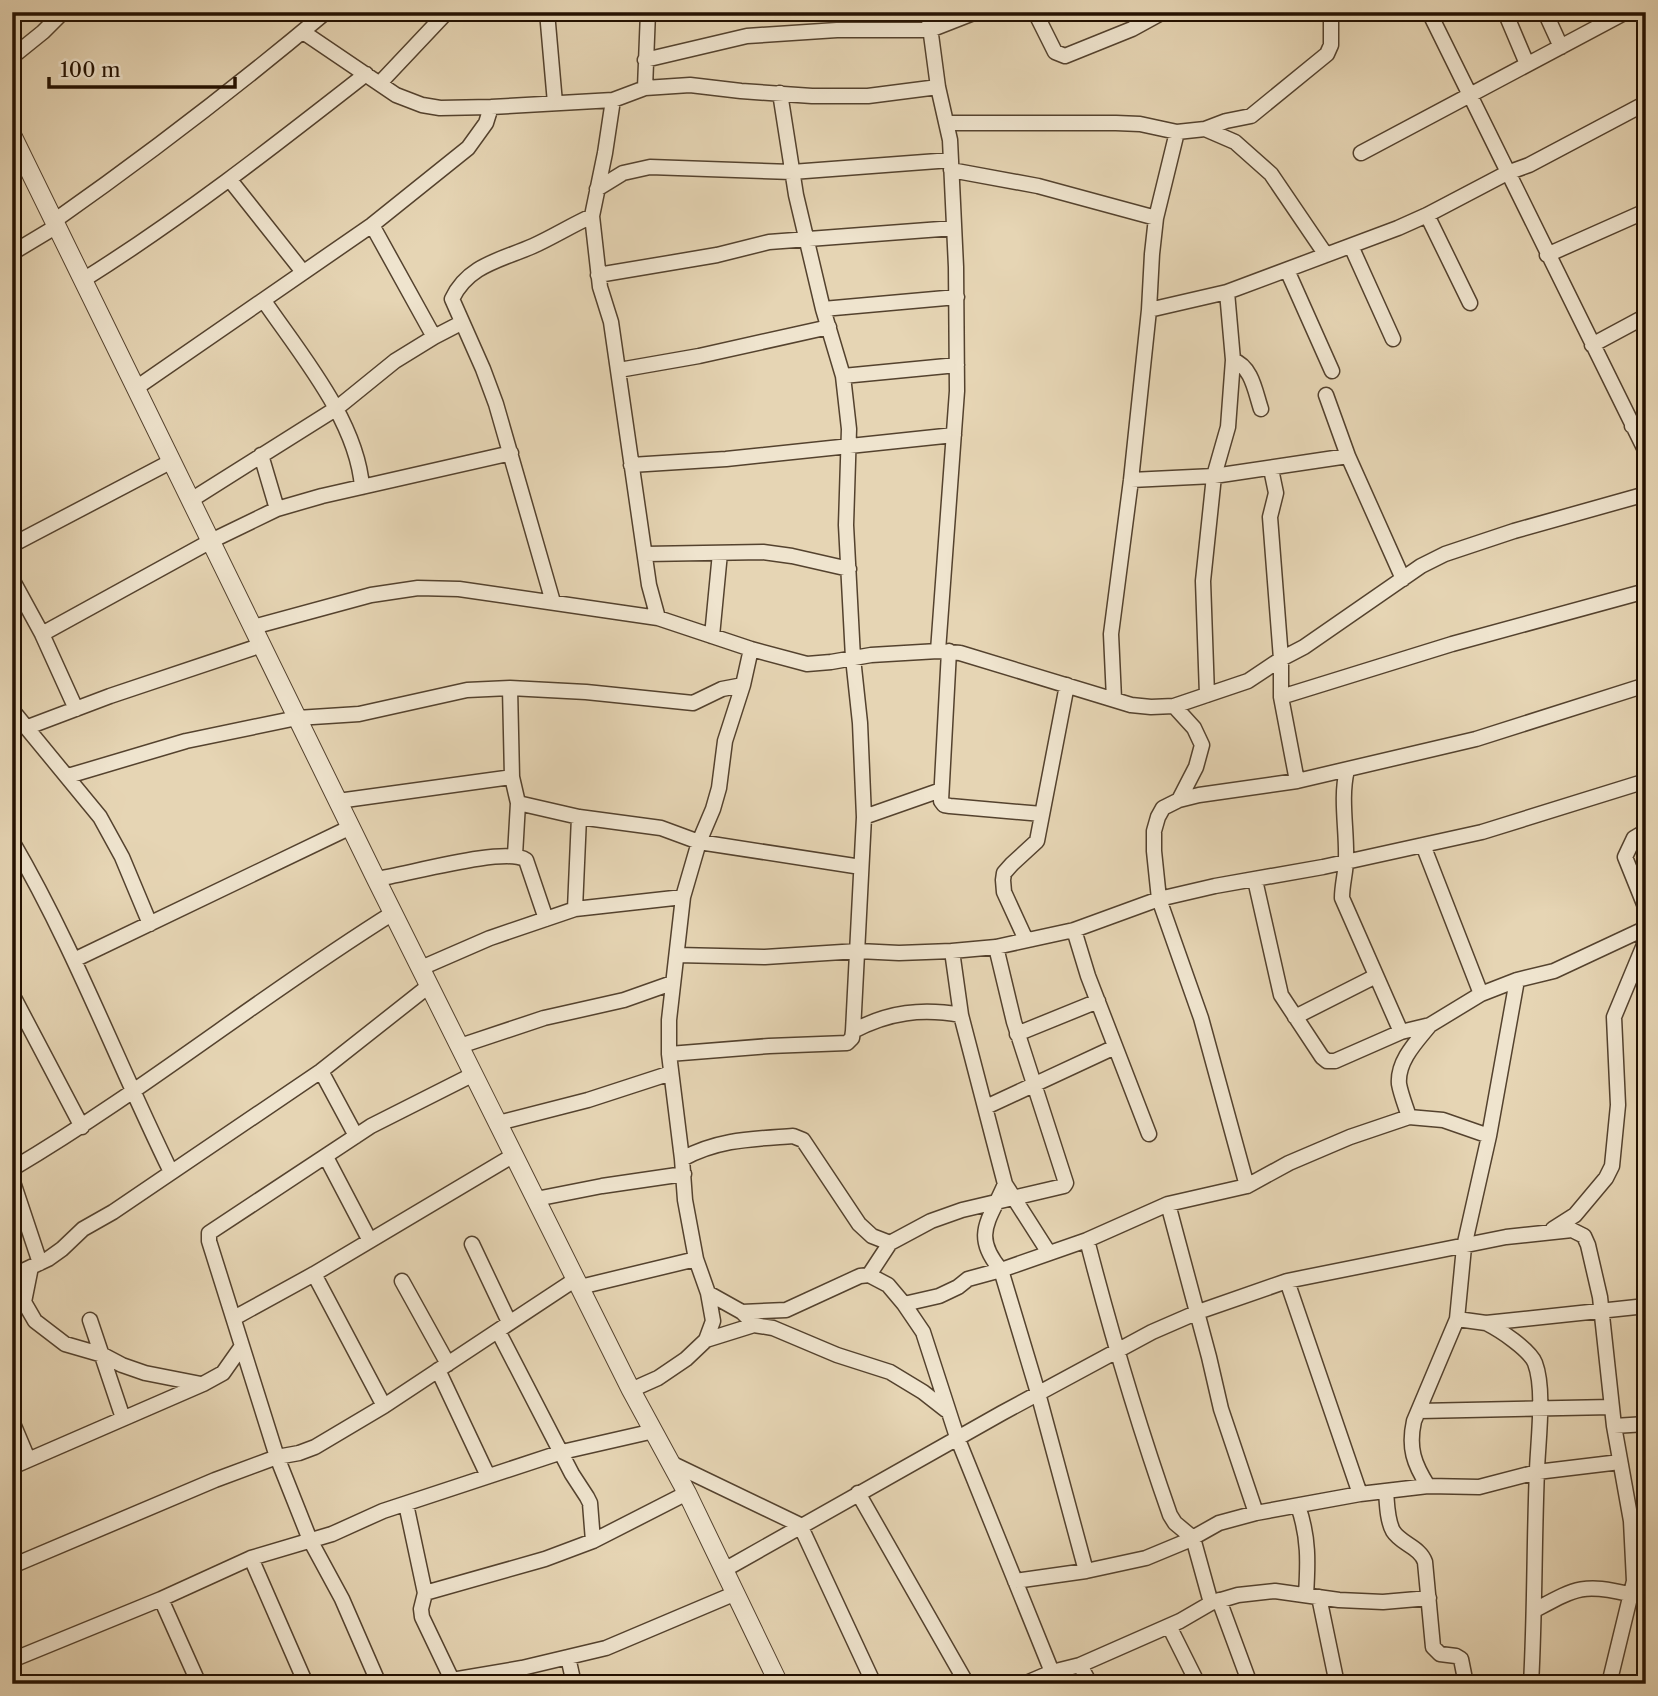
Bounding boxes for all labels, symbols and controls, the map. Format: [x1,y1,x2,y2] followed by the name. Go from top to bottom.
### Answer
[49,46,234,90] scale bar
[60,57,121,82] text: 100 m

